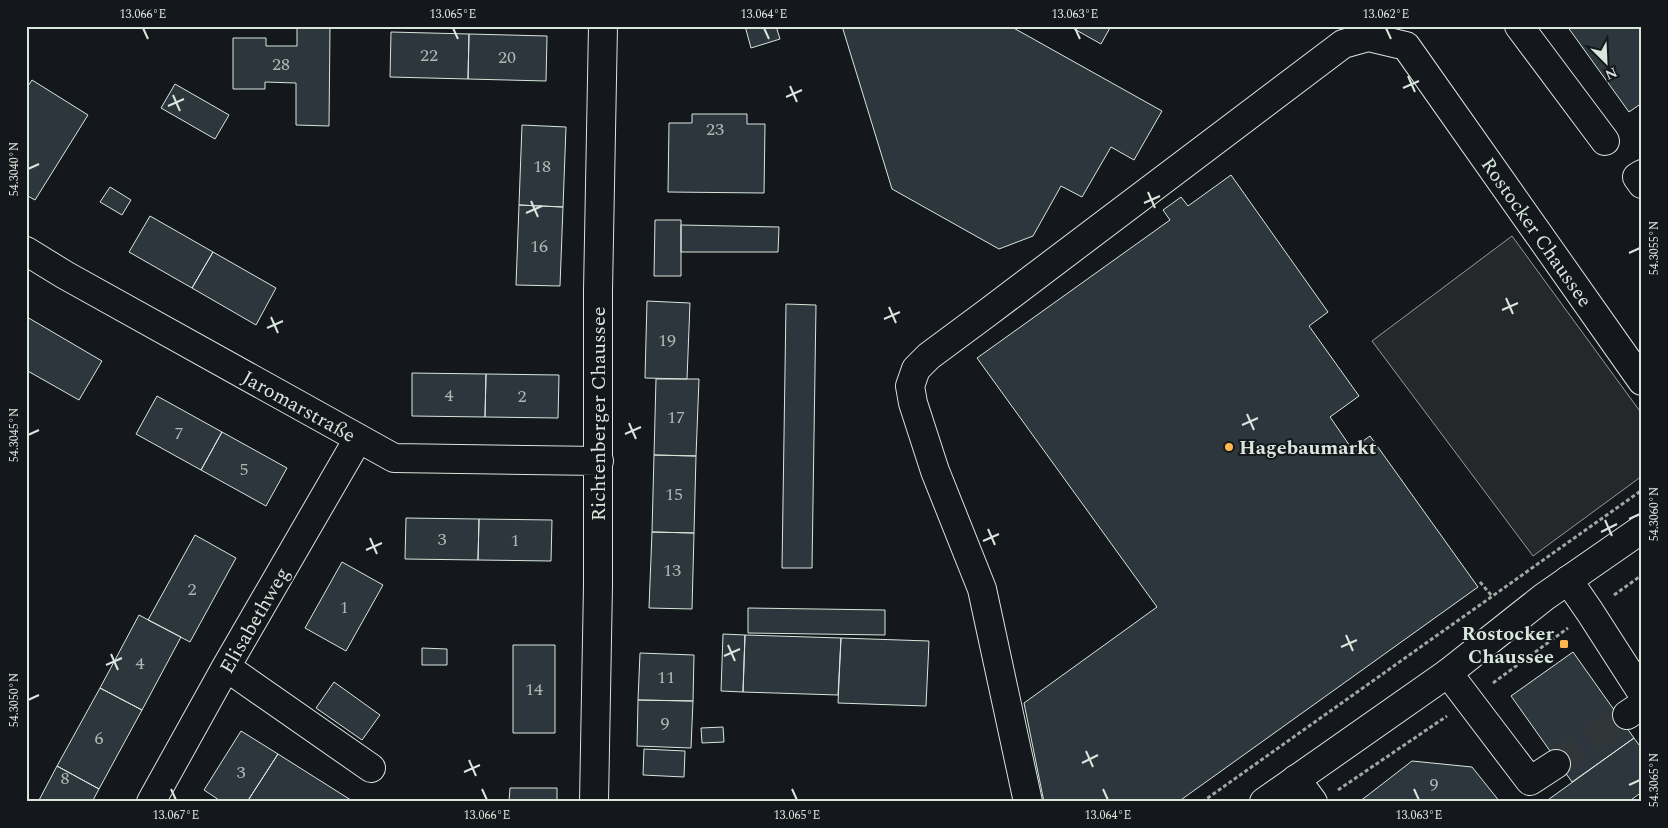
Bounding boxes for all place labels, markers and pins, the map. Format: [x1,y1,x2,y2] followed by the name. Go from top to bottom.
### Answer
[1239,433,1377,463] place label: Hagebaumarkt
[1223,441,1235,453] marker: Hagebaumarkt
[1462,619,1554,672] place label: Rostocker Chaussee
[1558,638,1570,650] marker: Rostocker Chaussee

